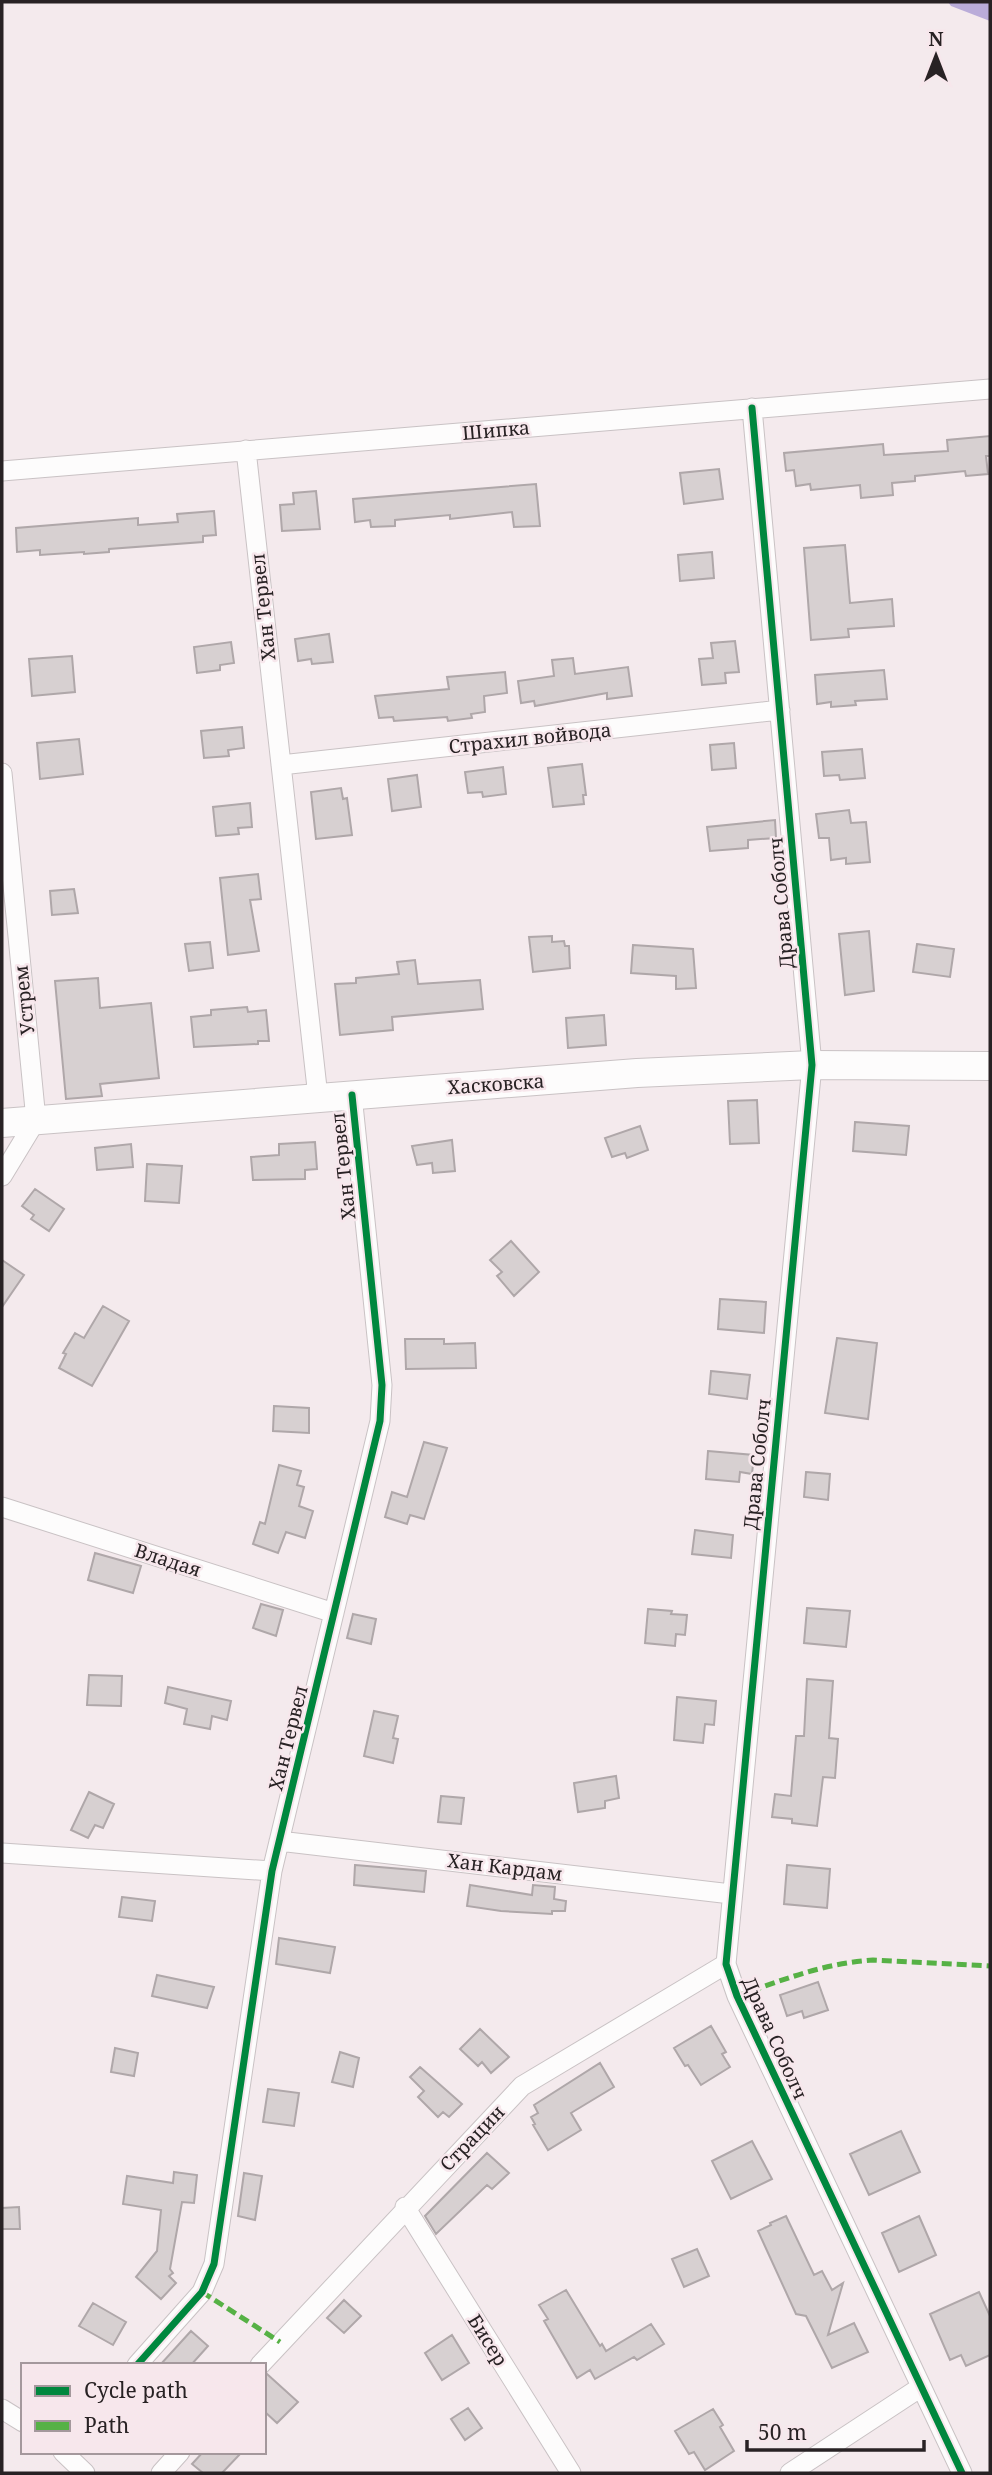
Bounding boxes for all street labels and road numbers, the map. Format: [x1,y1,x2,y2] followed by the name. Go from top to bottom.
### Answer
[461,414,531,446] street label: Шипка
[244,552,282,662] street label: Хан Тервел
[447,717,613,759] street label: Страхил войвода
[762,836,800,970] street label: Драва Соболч
[7,964,41,1036] street label: Устрем
[447,1068,545,1100] street label: Хасковска
[324,1111,362,1221] street label: Хан Тервел
[737,1397,777,1531] street label: Драва Соболч
[131,1537,205,1583] street label: Владая
[262,1683,314,1793] street label: Хан Тервел
[446,1847,564,1887] street label: Хан Кардам
[736,1973,814,2103] street label: Драва Соболч
[434,2099,510,2177] street label: Страцин
[462,2309,514,2371] street label: Бисер

